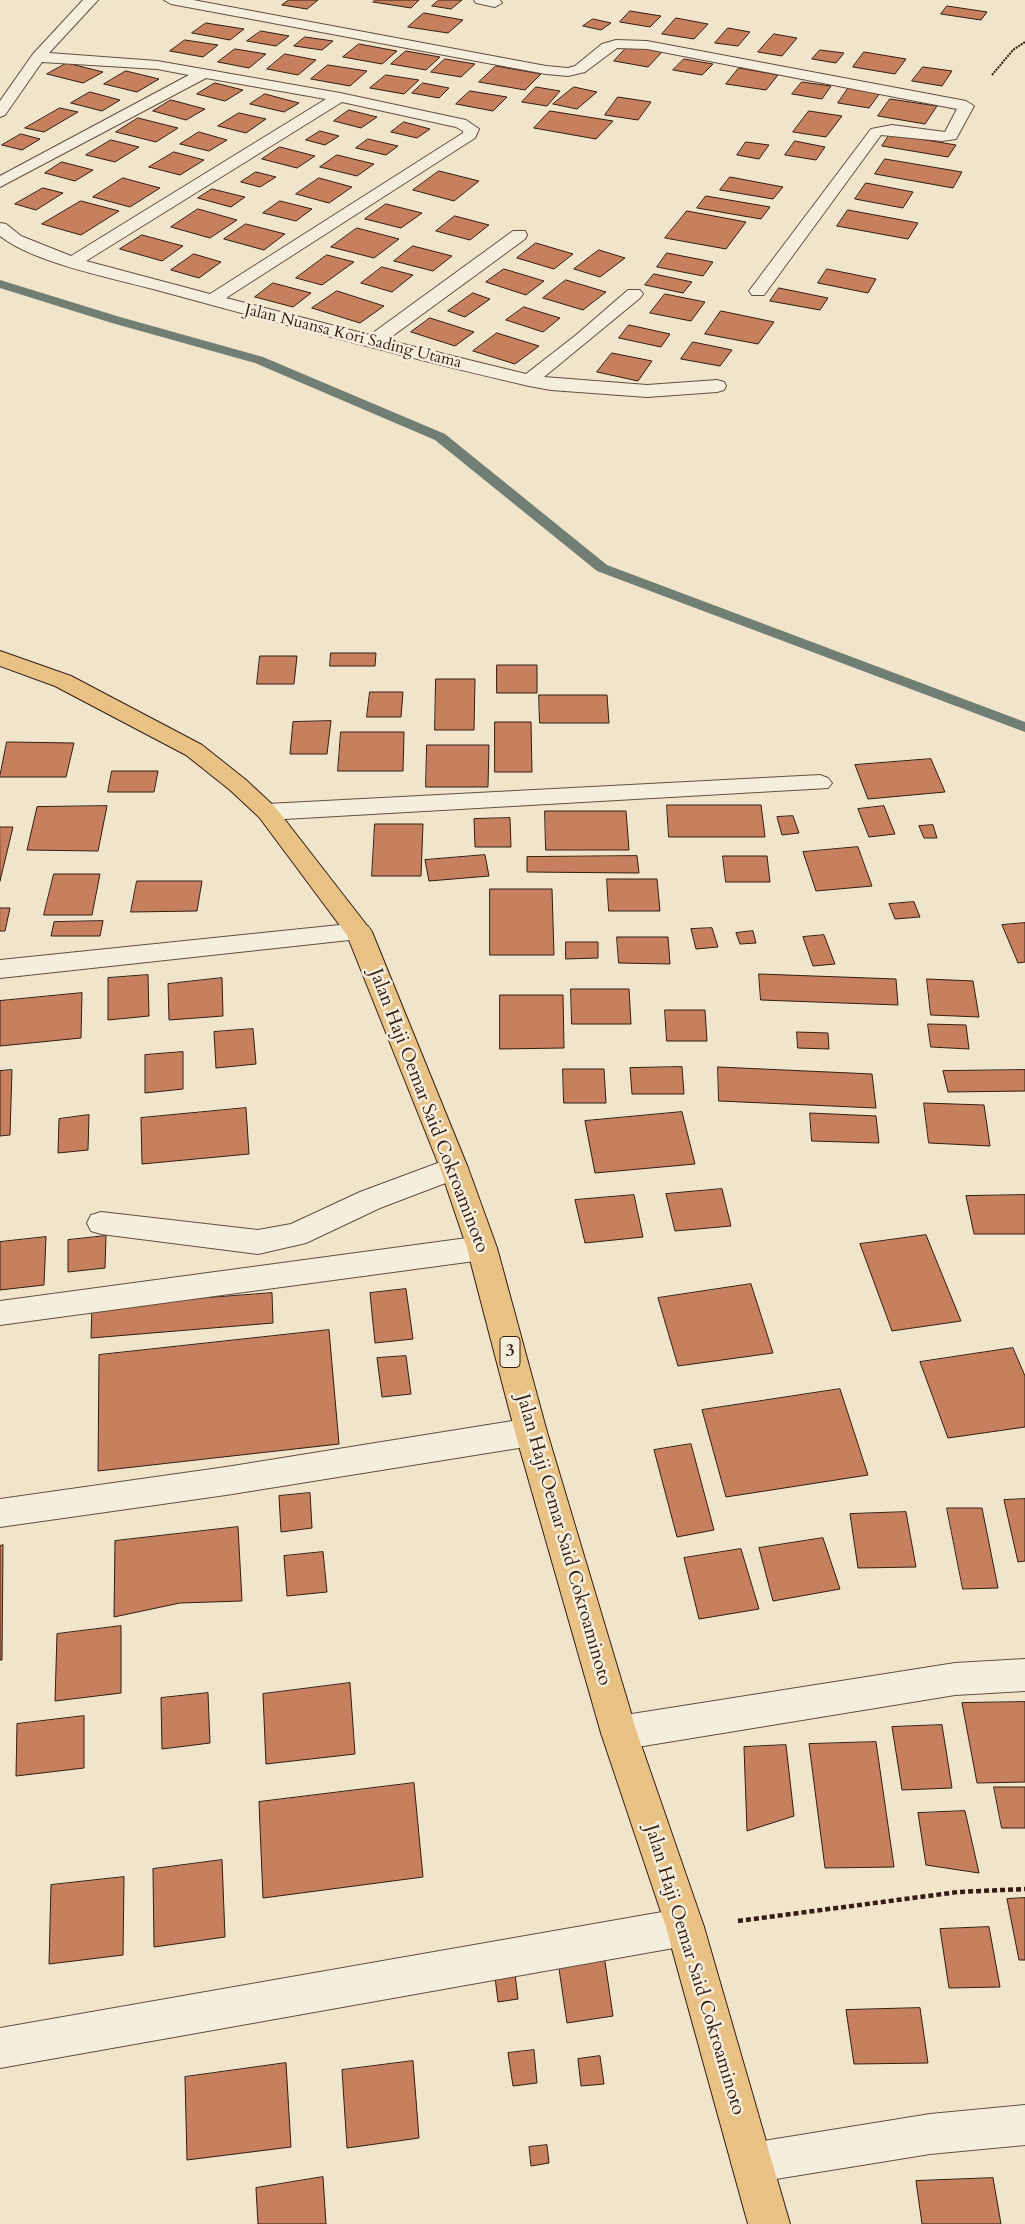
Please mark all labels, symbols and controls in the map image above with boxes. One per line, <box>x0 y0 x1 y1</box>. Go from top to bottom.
street label: Jalan Nuansa Kori Sading Utama <box>243 301 463 373</box>
street label: Jalan Haji Oemar Said Cokroaminoto <box>363 966 493 1256</box>
road number: 3 <box>500 1336 520 1368</box>
street label: Jalan Haji Oemar Said Cokroaminoto <box>510 1392 616 1688</box>
street label: Jalan Haji Oemar Said Cokroaminoto <box>639 1822 749 2118</box>

